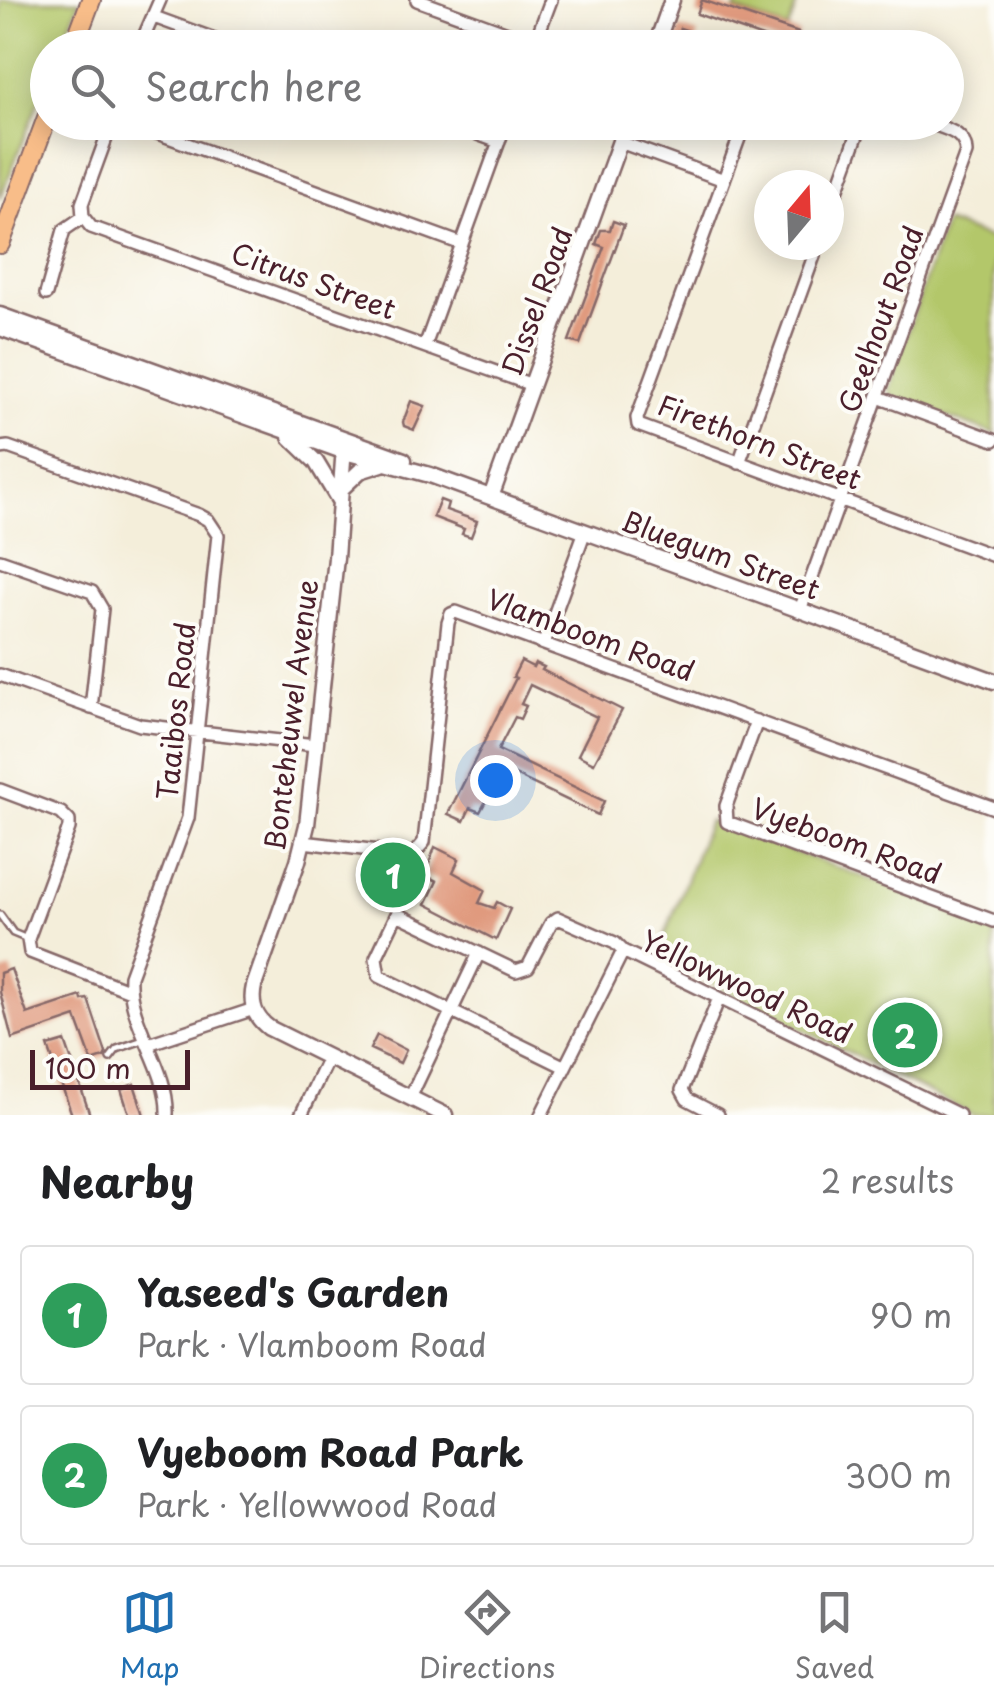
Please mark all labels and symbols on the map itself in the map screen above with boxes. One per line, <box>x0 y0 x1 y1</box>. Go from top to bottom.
north arrow <box>754 170 844 260</box>
street label: Geelhout Road <box>826 220 934 418</box>
street label: Dissel Road <box>489 221 583 381</box>
street label: Citrus Street <box>226 230 402 330</box>
street label: Firethorn Street <box>652 382 868 500</box>
street label: Bluegum Street <box>616 498 826 610</box>
street label: Vlamboom Road <box>481 576 701 692</box>
street label: Bonteheuwel Avenue <box>252 577 328 853</box>
street label: Taaibos Road <box>144 620 206 802</box>
your location <box>470 755 521 806</box>
street label: Vyeboom Road <box>746 786 948 894</box>
pin: 1 <box>360 838 426 912</box>
street label: Yellowwood Road <box>634 918 860 1054</box>
pin: 2 <box>872 998 938 1072</box>
scale bar <box>30 1045 190 1090</box>

